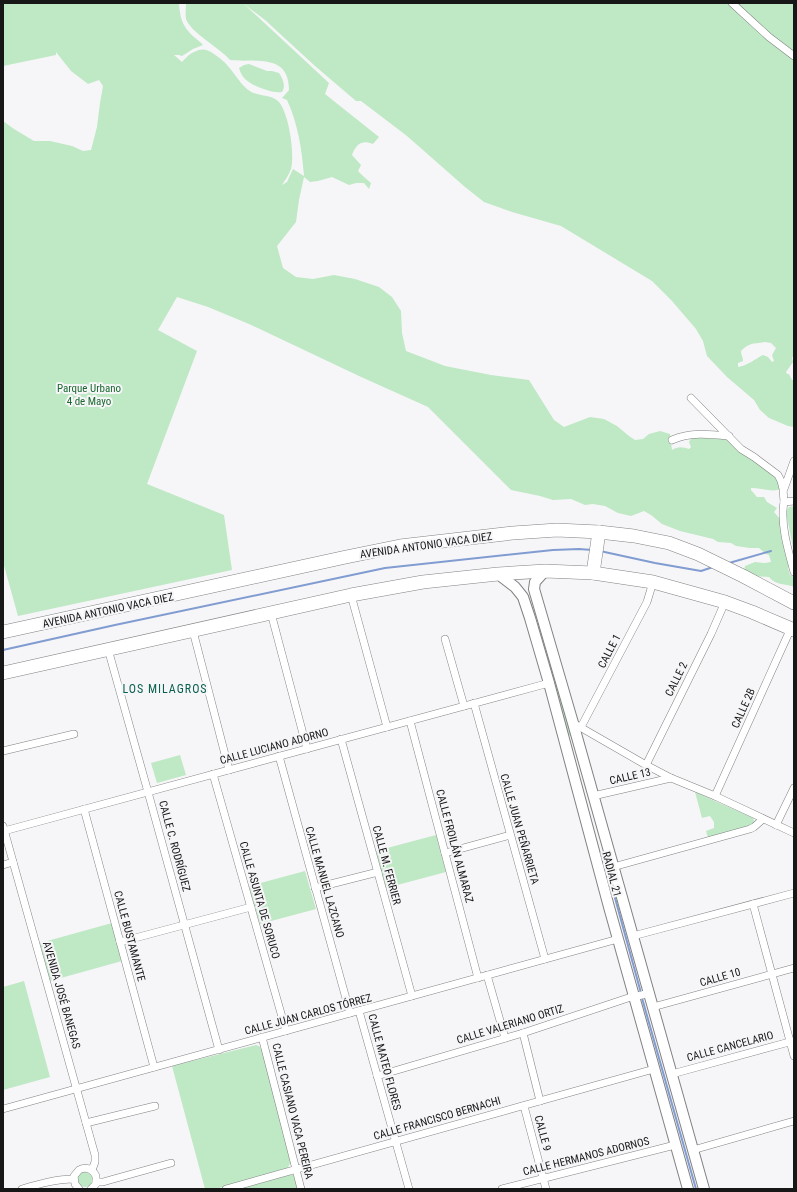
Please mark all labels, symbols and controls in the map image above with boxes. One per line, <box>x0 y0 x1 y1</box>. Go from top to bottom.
park label: Parque Urbano 4 de Mayo <box>57 382 122 408</box>
street label: AVENIDA ANTONIO VACA DIEZ <box>359 530 493 561</box>
street label: AVENIDA ANTONIO VACA DIEZ <box>42 590 175 631</box>
street label: CALLE 1 <box>595 632 624 670</box>
street label: CALLE 2 <box>663 660 690 698</box>
district label: LOS MILAGROS <box>122 682 208 696</box>
street label: CALLE 2B <box>729 686 758 730</box>
street label: CALLE LUCIANO ADORNO <box>218 726 330 767</box>
street label: CALLE 13 <box>608 765 652 788</box>
street label: CALLE JUAN PEÑARRIETA <box>497 772 542 887</box>
street label: CALLE FROILÁN ALMARAZ <box>433 788 476 904</box>
street label: CALLE C. RODRÍGUEZ <box>156 799 193 893</box>
street label: CALLE M. FERRIER <box>370 824 403 906</box>
street label: CALLE MANUEL LAZCANO <box>302 825 347 939</box>
street label: CALLE ASUNTA DE SORUCO <box>237 840 283 960</box>
street label: RADIAL 21 <box>599 850 624 898</box>
street label: CALLE BUSTAMANTE <box>111 889 148 983</box>
street label: AVENIDA JOSÉ BANEGAS <box>40 940 83 1051</box>
street label: CALLE 10 <box>698 965 742 990</box>
street label: CALLE JUAN CARLOS TÓRREZ <box>243 991 373 1038</box>
street label: CALLE VALERIANO ORTIZ <box>455 1002 565 1047</box>
street label: CALLE MATEO FLORES <box>365 1013 404 1112</box>
street label: CALLE CANCELARIO <box>685 1029 775 1064</box>
street label: CALLE CASIANO VACA PEREIRA <box>269 1042 316 1181</box>
street label: CALLE FRANCISCO BERNACHI <box>372 1094 502 1143</box>
street label: CALLE 9 <box>532 1114 554 1152</box>
street label: CALLE HERMANOS ADORNOS <box>522 1134 651 1178</box>

